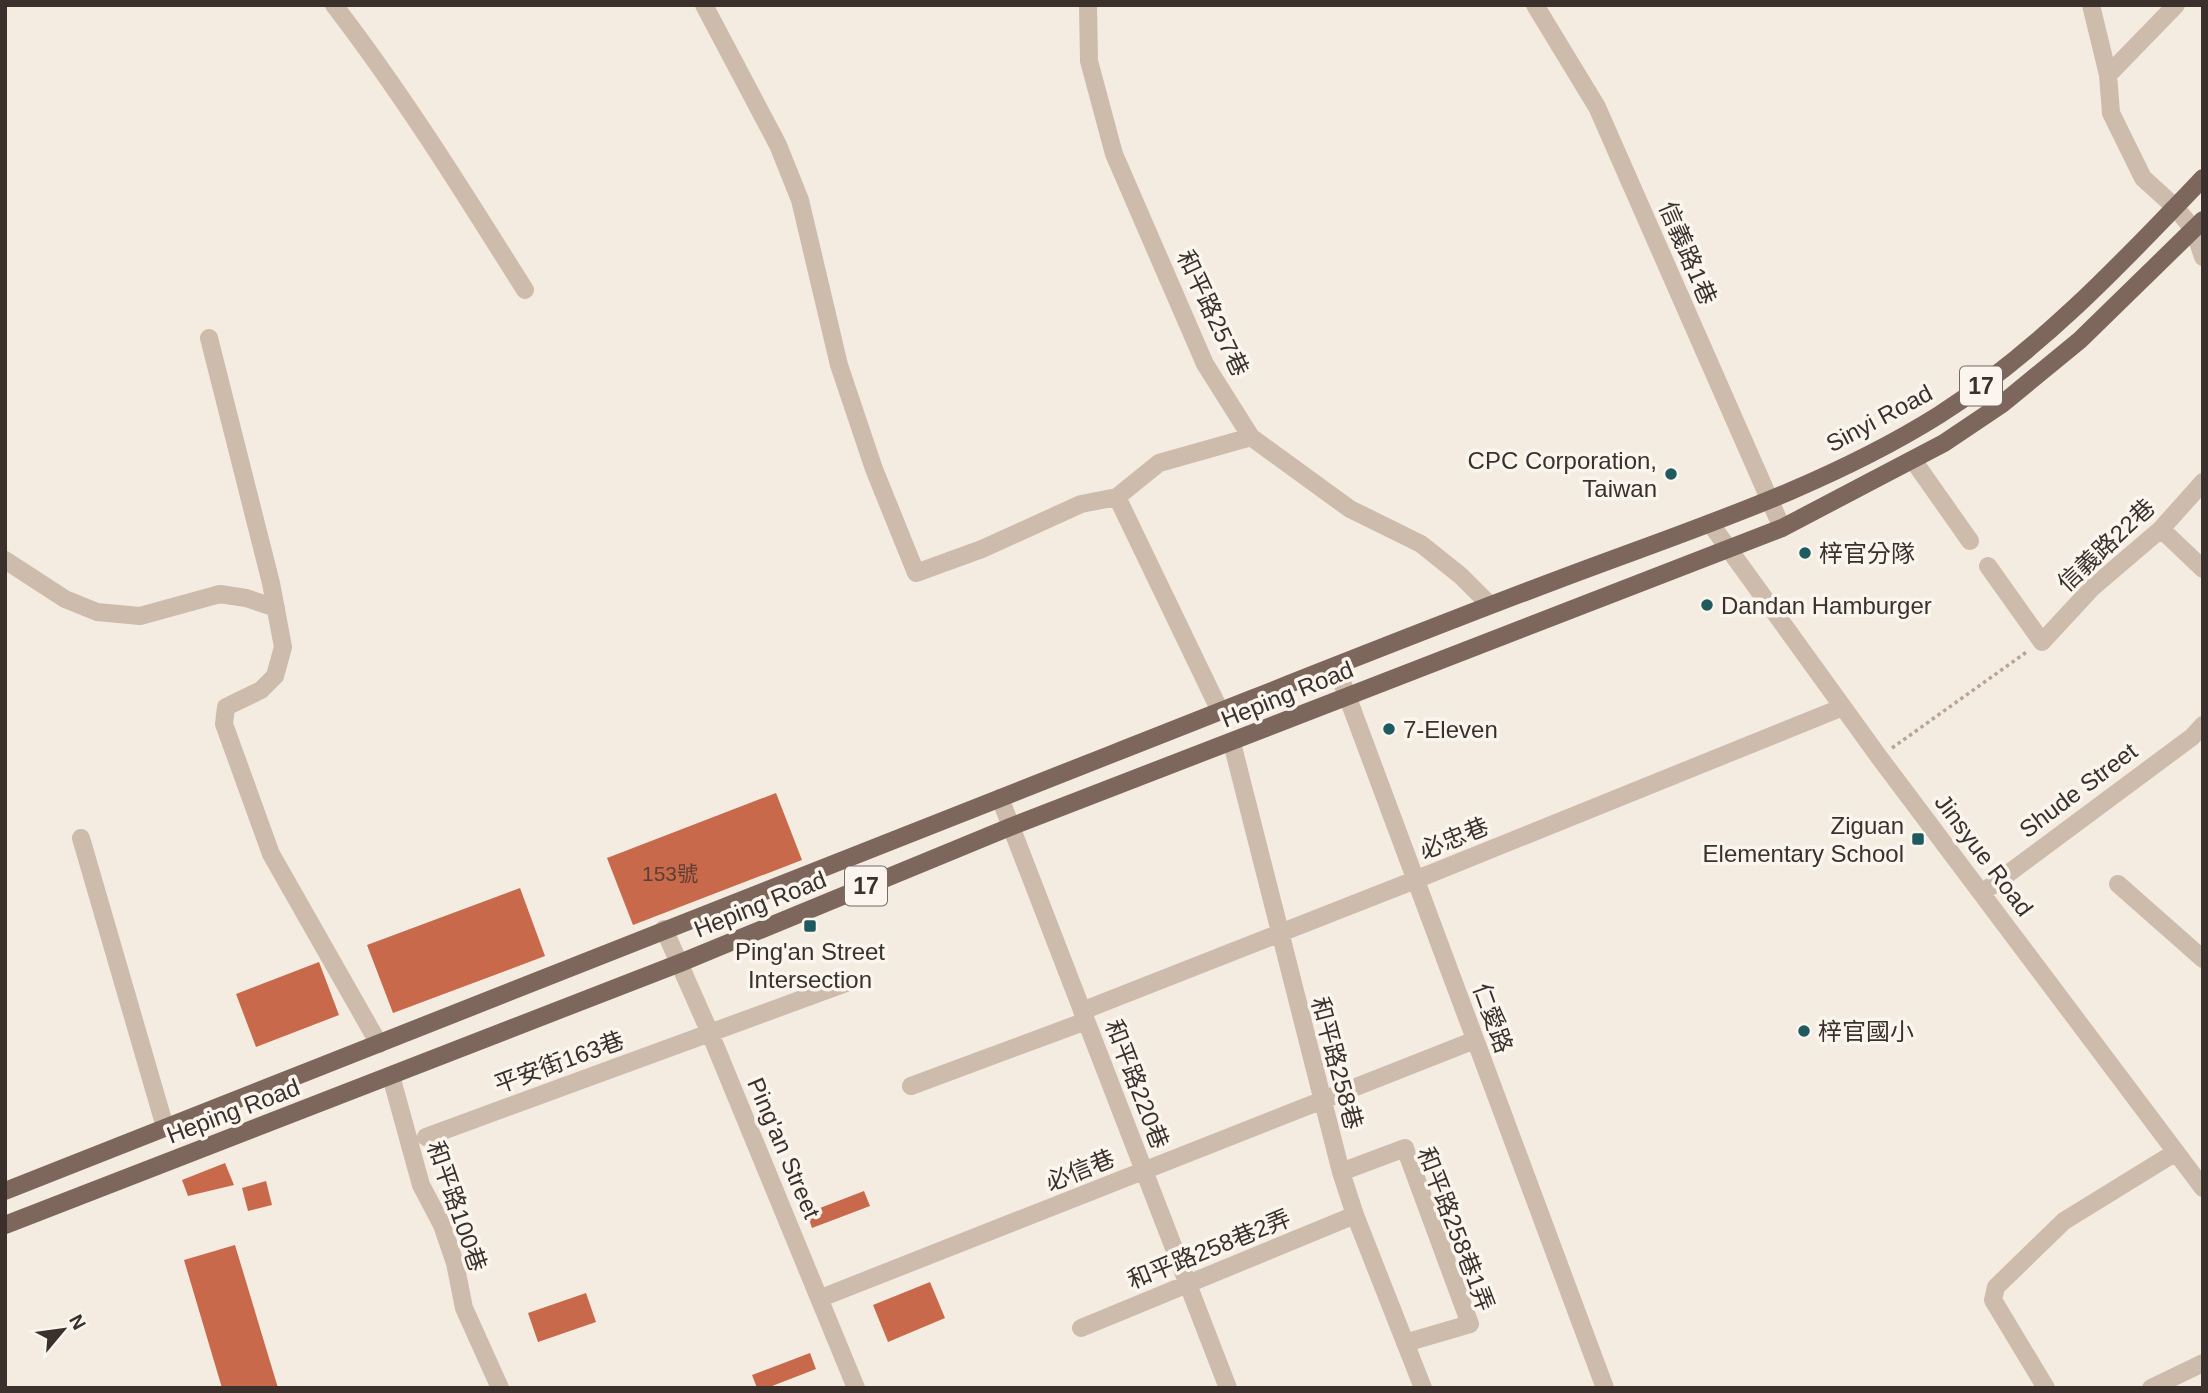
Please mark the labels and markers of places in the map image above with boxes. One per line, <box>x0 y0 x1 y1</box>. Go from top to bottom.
place label: CPC Corporation, Taiwan <box>1468 447 1657 502</box>
marker: CPC Corporation, Taiwan <box>1663 466 1679 482</box>
place label: 梓官分隊 <box>1819 540 1915 567</box>
marker: 梓官分隊 <box>1797 545 1813 561</box>
place label: Dandan Hamburger <box>1721 592 1932 619</box>
marker: Dandan Hamburger <box>1699 597 1715 613</box>
place label: 7-Eleven <box>1403 716 1498 743</box>
marker: 7-Eleven <box>1381 721 1397 737</box>
place label: Ziguan Elementary School <box>1703 812 1904 867</box>
marker: Ziguan Elementary School <box>1910 831 1926 847</box>
marker: Ping'an Street Intersection <box>802 918 818 934</box>
place label: Ping'an Street Intersection <box>735 938 885 993</box>
place label: 梓官國小 <box>1818 1018 1914 1045</box>
marker: 梓官國小 <box>1796 1023 1812 1039</box>

